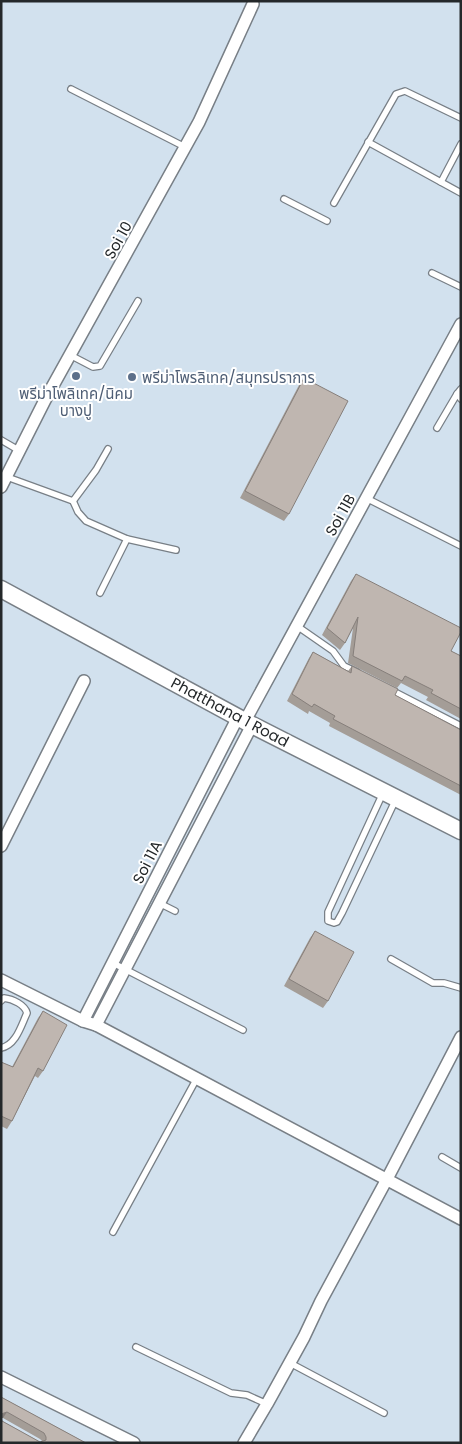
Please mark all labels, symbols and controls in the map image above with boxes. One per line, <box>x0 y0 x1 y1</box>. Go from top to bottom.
street label: Soi 10 <box>99 217 137 263</box>
place label: พรีม่าโพรลิเทค/สมุทรปราการ <box>142 367 315 388</box>
marker: พรีม่าโพลิเทค/นิคม บางปู <box>70 370 82 382</box>
marker: พรีม่าโพรลิเทค/สมุทรปราการ <box>126 371 138 383</box>
place label: พรีม่าโพลิเทค/นิคม บางปู <box>19 383 133 421</box>
street label: Soi 11B <box>320 490 360 540</box>
street label: Phatthana 1 Road <box>167 672 293 752</box>
street label: Soi 11A <box>127 837 167 887</box>

